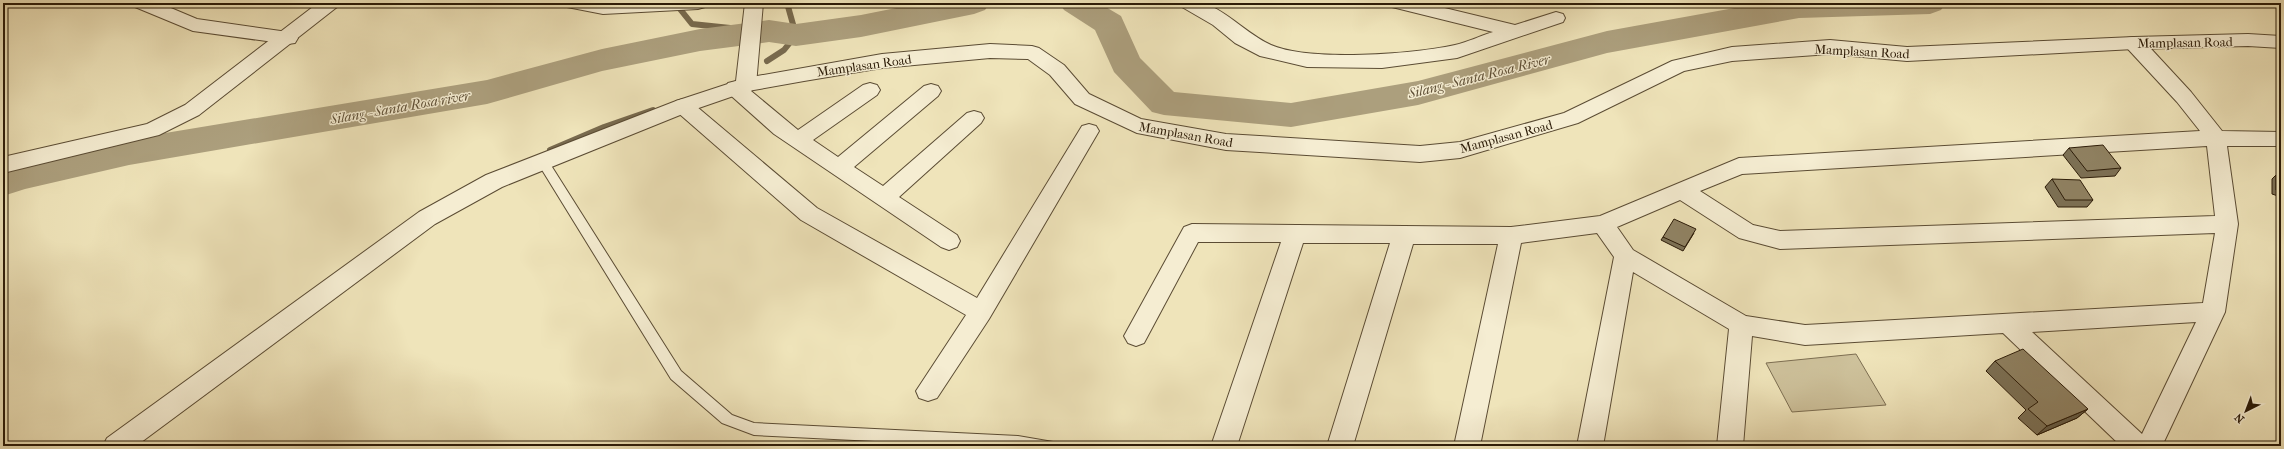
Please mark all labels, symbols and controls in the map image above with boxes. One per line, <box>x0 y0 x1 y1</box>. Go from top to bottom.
street label: Mamplasan Road <box>2137 34 2234 51</box>
street label: Mamplasan Road <box>1814 42 1911 62</box>
water label: Silang - Santa Rosa River <box>1405 50 1554 103</box>
street label: Mamplasan Road <box>816 51 913 80</box>
water label: Silang - Santa Rosa river <box>328 86 473 128</box>
street label: Mamplasan Road <box>1458 117 1555 156</box>
street label: Mamplasan Road <box>1138 119 1235 150</box>
north arrow <box>2226 391 2266 431</box>
text: N <box>2232 410 2247 426</box>

